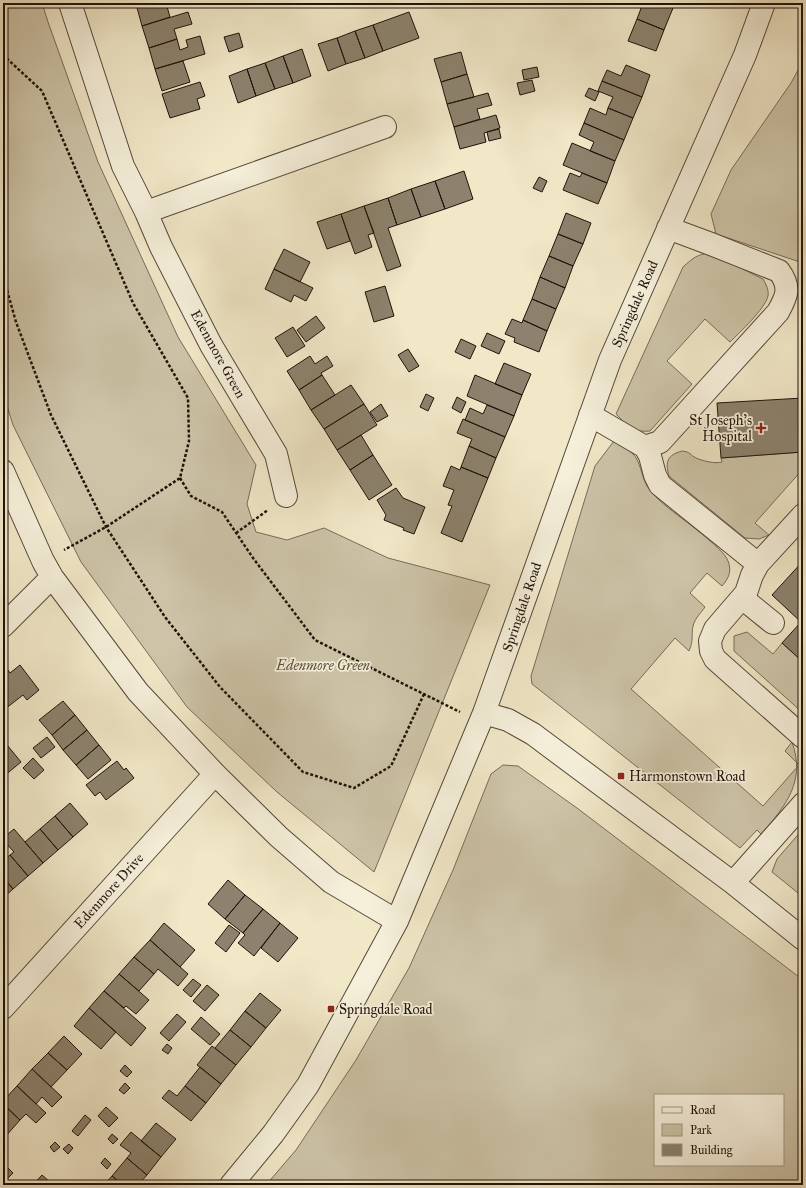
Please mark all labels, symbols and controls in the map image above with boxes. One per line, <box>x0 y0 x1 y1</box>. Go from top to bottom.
street label: Springdale Road <box>608 258 662 350</box>
street label: Edenmore Green <box>187 307 249 401</box>
place label: St Joseph's Hospital <box>689 412 752 445</box>
marker: St Joseph's Hospital <box>755 422 767 434</box>
street label: Springdale Road <box>499 560 545 654</box>
park label: Edenmore Green <box>275 657 371 674</box>
place label: Harmonstown Road <box>629 768 745 785</box>
marker: Harmonstown Road <box>616 771 626 781</box>
street label: Edenmore Drive <box>71 850 147 932</box>
place label: Springdale Road <box>339 1001 433 1018</box>
marker: Springdale Road <box>326 1004 336 1014</box>
legend <box>654 1094 784 1166</box>
text: Road <box>690 1103 716 1117</box>
text: Park <box>690 1123 712 1137</box>
text: Building <box>690 1143 733 1158</box>

